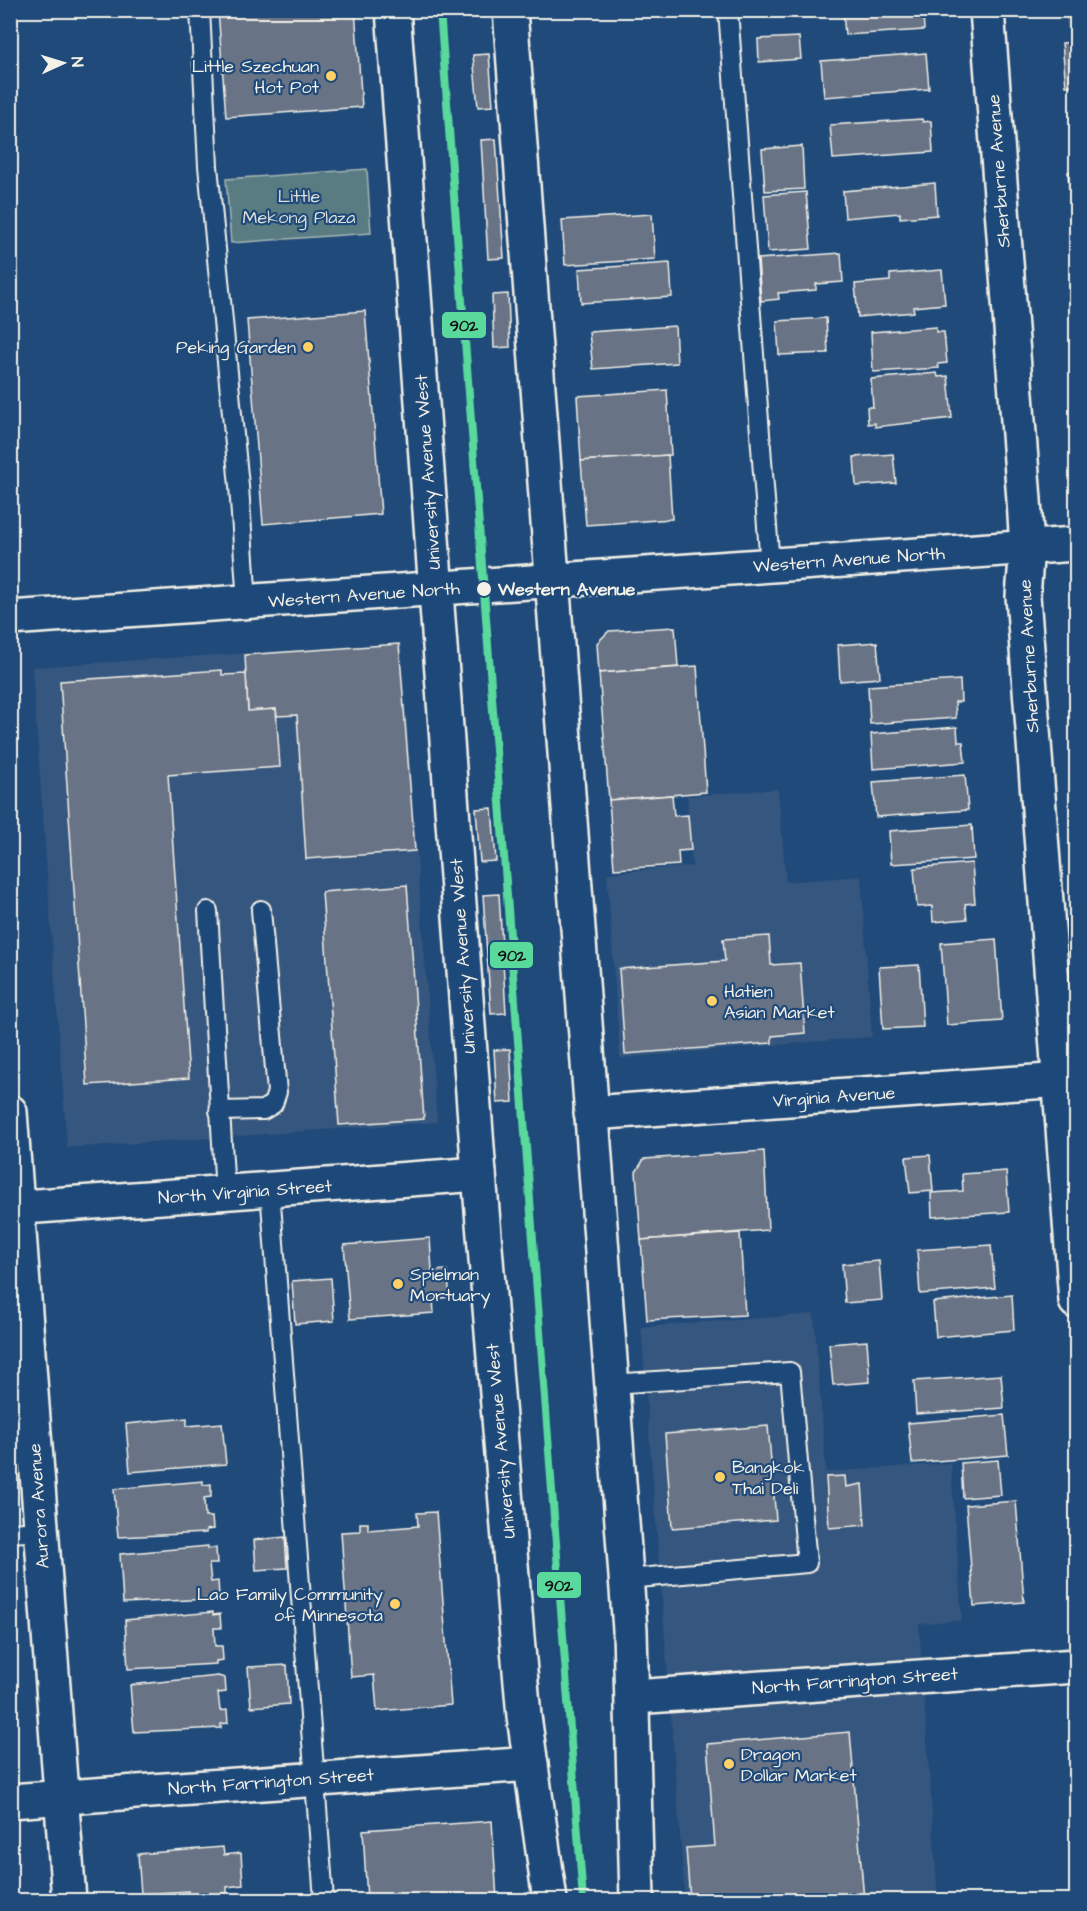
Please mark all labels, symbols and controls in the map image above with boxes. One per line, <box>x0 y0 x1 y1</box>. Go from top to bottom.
north arrow <box>33 33 93 93</box>
place label: Little Szechuan Hot Pot <box>192 54 320 100</box>
text: N <box>66 56 88 68</box>
marker: Little Szechuan Hot Pot <box>324 69 338 83</box>
street label: Sherburne Avenue <box>981 93 1017 249</box>
park label: Little Mekong Plaza <box>243 184 355 231</box>
line badge: 902 <box>441 311 487 339</box>
text: 902 <box>450 315 479 337</box>
place label: Peking Garden <box>176 335 296 361</box>
marker: Peking Garden <box>301 340 315 354</box>
street label: University Avenue West <box>409 373 448 570</box>
street label: Western Avenue North <box>752 541 946 579</box>
street label: Western Avenue North <box>267 576 461 614</box>
place label: Western Avenue <box>497 577 636 602</box>
street label: Sherburne Avenue <box>1012 578 1046 733</box>
marker: Western Avenue <box>475 580 493 598</box>
street label: University Avenue West <box>444 857 483 1054</box>
line badge: 902 <box>489 941 534 969</box>
text: 902 <box>498 945 527 967</box>
place label: Hatien Asian Market <box>724 979 835 1025</box>
marker: Hatien Asian Market <box>705 994 719 1008</box>
street label: Virginia Avenue <box>772 1080 896 1115</box>
street label: North Virginia Street <box>157 1173 334 1212</box>
place label: Spielman Mortuary <box>410 1262 490 1309</box>
marker: Spielman Mortuary <box>391 1277 405 1291</box>
street label: University Avenue West <box>480 1342 523 1540</box>
street label: Aurora Avenue <box>22 1442 56 1569</box>
place label: Bangkok Thai Deli <box>732 1455 804 1501</box>
marker: Bangkok Thai Deli <box>713 1470 727 1484</box>
line badge: 902 <box>536 1571 582 1599</box>
text: 902 <box>545 1575 574 1597</box>
place label: Lao Family Community of Minnesota <box>197 1582 383 1628</box>
marker: Lao Family Community of Minnesota <box>388 1597 402 1611</box>
street label: North Farrington Street <box>751 1661 960 1702</box>
place label: Dragon Dollar Market <box>741 1742 858 1788</box>
marker: Dragon Dollar Market <box>722 1757 736 1771</box>
street label: North Farrington Street <box>167 1762 376 1803</box>

